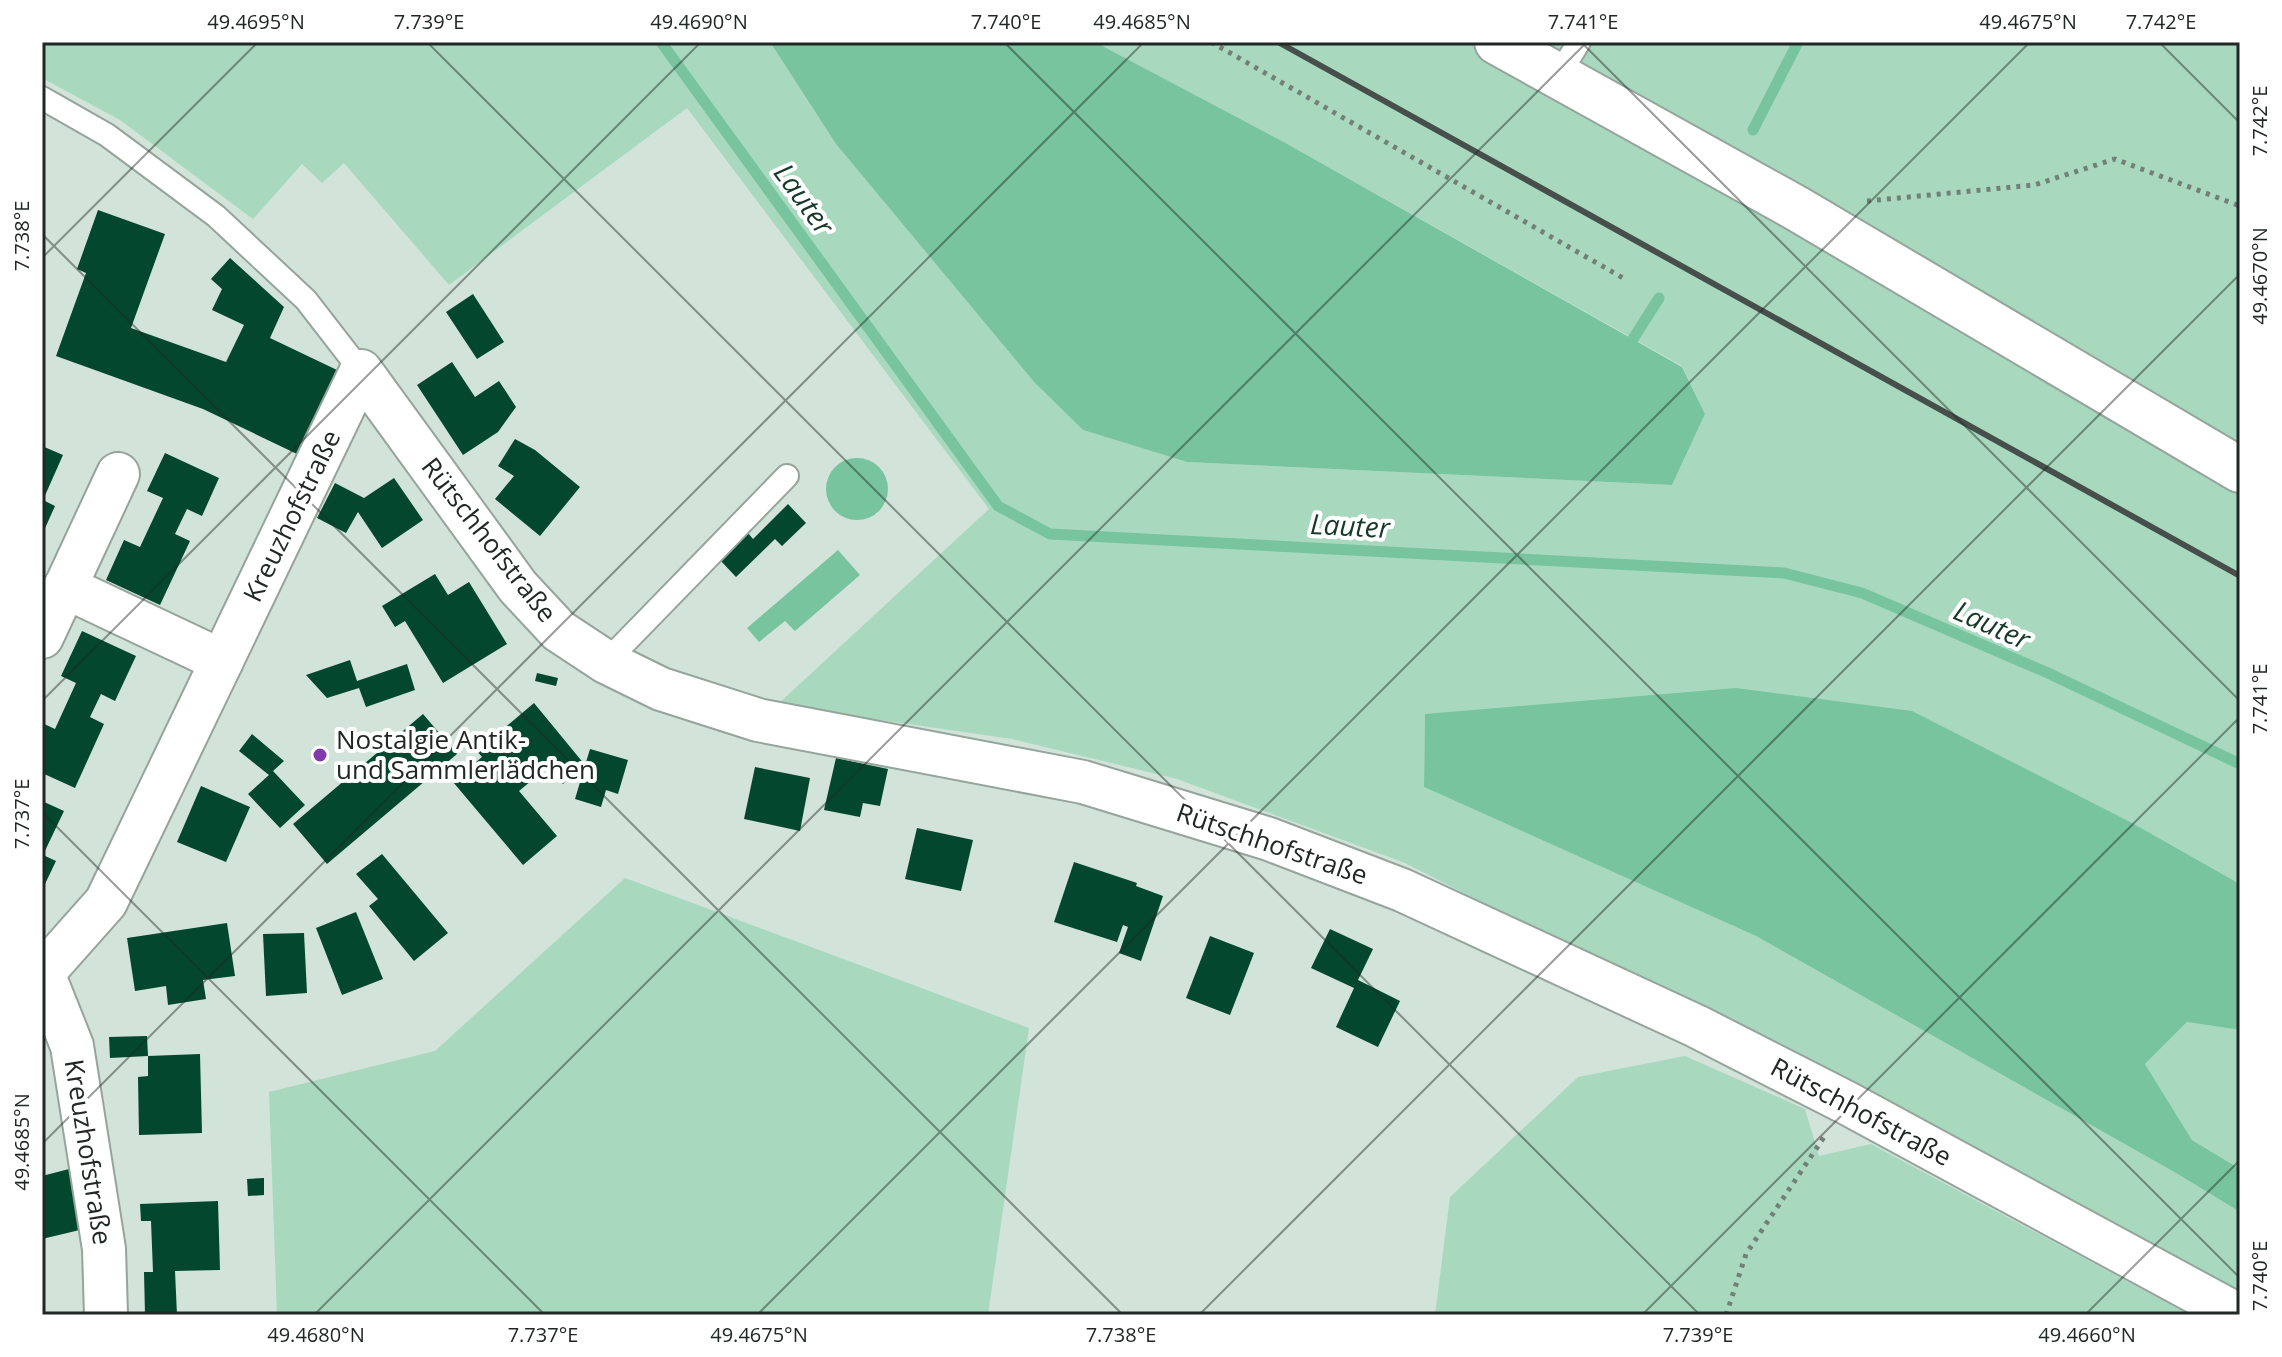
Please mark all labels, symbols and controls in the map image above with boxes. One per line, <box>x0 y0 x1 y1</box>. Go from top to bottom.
text: 49.4695°N <box>207 8 305 35</box>
text: 7.739°E <box>394 8 464 35</box>
text: 49.4690°N <box>650 8 748 35</box>
text: 7.740°E <box>971 8 1041 35</box>
text: 49.4685°N <box>1093 8 1191 35</box>
text: 7.741°E <box>1548 8 1618 35</box>
text: 49.4675°N <box>1979 8 2077 35</box>
text: 7.742°E <box>2126 8 2196 35</box>
text: 7.742°E <box>2246 86 2273 156</box>
water label: Lauter <box>766 155 844 243</box>
text: 7.738°E <box>8 201 35 271</box>
text: 49.4670°N <box>2246 227 2273 325</box>
street label: Kreuzhofstraße <box>234 424 348 608</box>
street label: Rütschhofstraße <box>414 450 566 629</box>
water label: Lauter <box>1309 504 1392 546</box>
water label: Lauter <box>1948 591 2037 658</box>
text: 7.741°E <box>2246 664 2273 734</box>
place label: Nostalgie Antik- und Sammlerlädchen <box>336 721 595 787</box>
marker: Nostalgie Antik- und Sammlerlädchen <box>311 746 329 764</box>
text: 7.737°E <box>8 779 35 849</box>
street label: Rütschhofstraße <box>1172 793 1373 893</box>
street label: Rütschhofstraße <box>1765 1048 1958 1174</box>
street label: Kreuzhofstraße <box>57 1057 121 1247</box>
text: 49.4685°N <box>8 1093 35 1191</box>
text: 7.740°E <box>2246 1241 2273 1311</box>
text: 49.4680°N <box>267 1321 365 1348</box>
text: 7.737°E <box>508 1321 578 1348</box>
text: 49.4675°N <box>710 1321 808 1348</box>
text: 7.738°E <box>1086 1321 1156 1348</box>
text: 7.739°E <box>1663 1321 1733 1348</box>
text: 49.4660°N <box>2038 1321 2136 1348</box>

